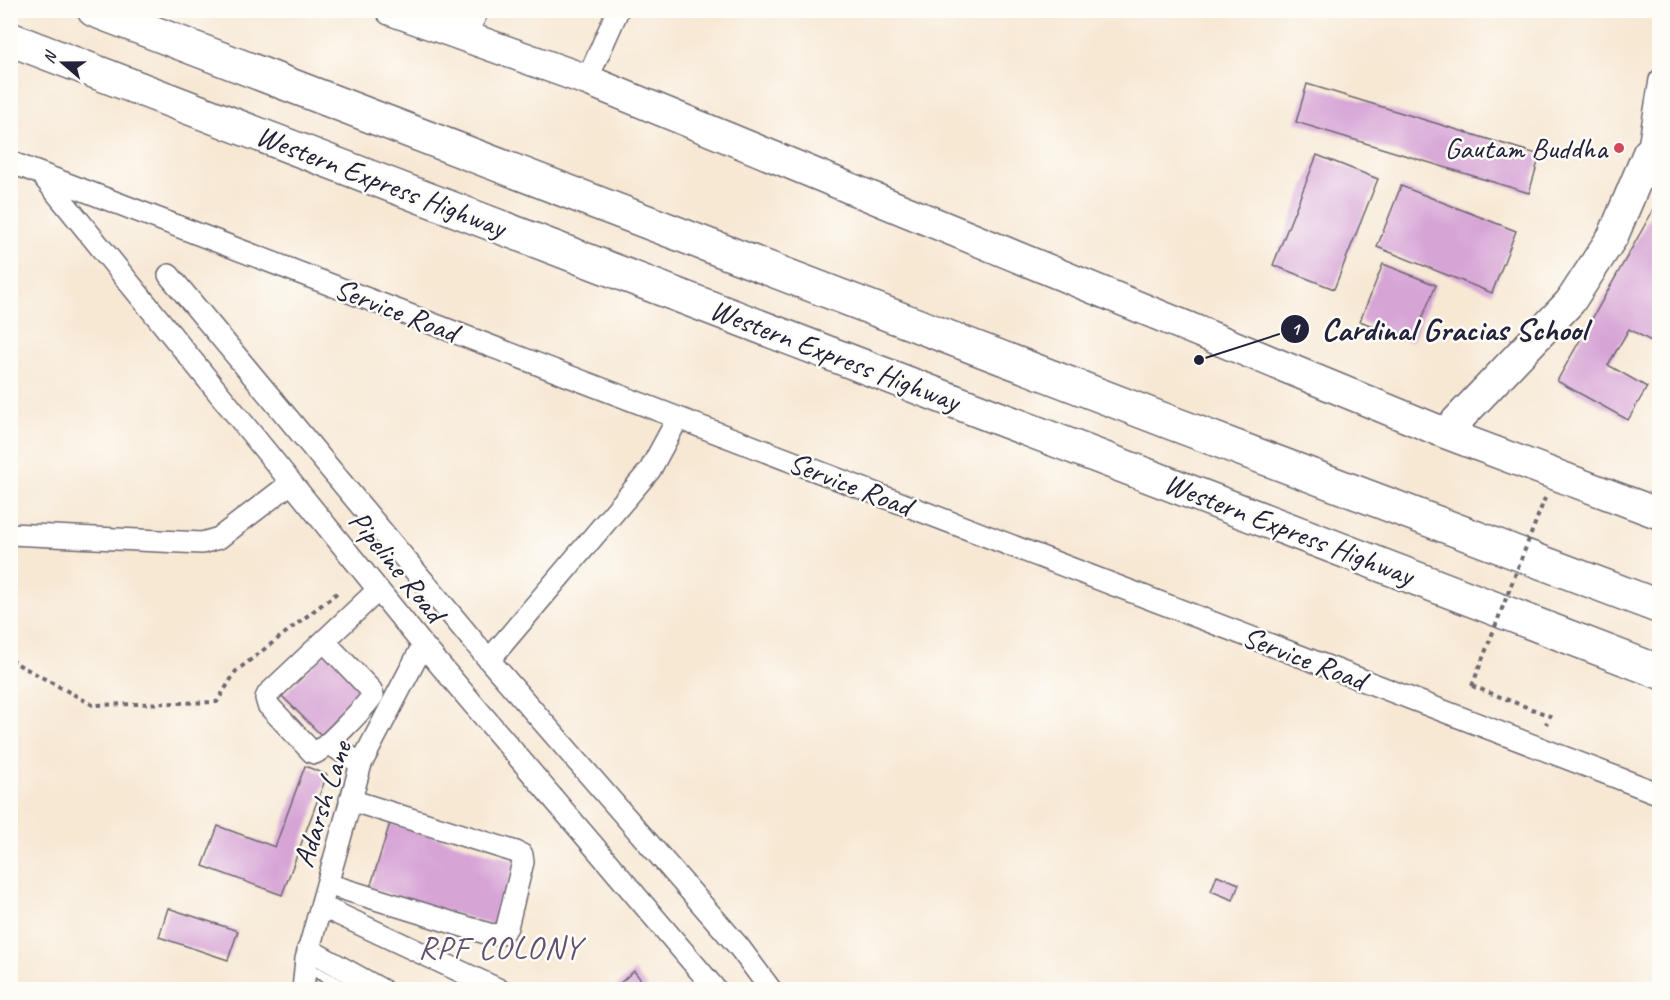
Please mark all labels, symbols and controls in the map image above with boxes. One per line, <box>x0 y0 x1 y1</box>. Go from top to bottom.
north arrow <box>33 33 93 93</box>
text: N <box>39 47 62 66</box>
street label: Western Express Highway <box>251 116 513 247</box>
place label: Gautam Buddha <box>1444 129 1609 167</box>
marker: Gautam Buddha <box>1612 141 1626 155</box>
street label: Service Road <box>329 269 467 352</box>
street label: Western Express Highway <box>705 290 967 421</box>
callout: Cardinal Gracias School <box>1280 304 1598 354</box>
text: Cardinal Gracias School <box>1321 309 1593 350</box>
text: 1 <box>1291 318 1301 340</box>
street label: Service Road <box>783 443 921 526</box>
street label: Western Express Highway <box>1159 464 1421 595</box>
street label: Pipeline Road <box>341 503 456 633</box>
street label: Service Road <box>1237 617 1375 700</box>
street label: Adarsh Lane <box>284 734 361 872</box>
district label: RPF COLONY <box>418 927 586 968</box>

